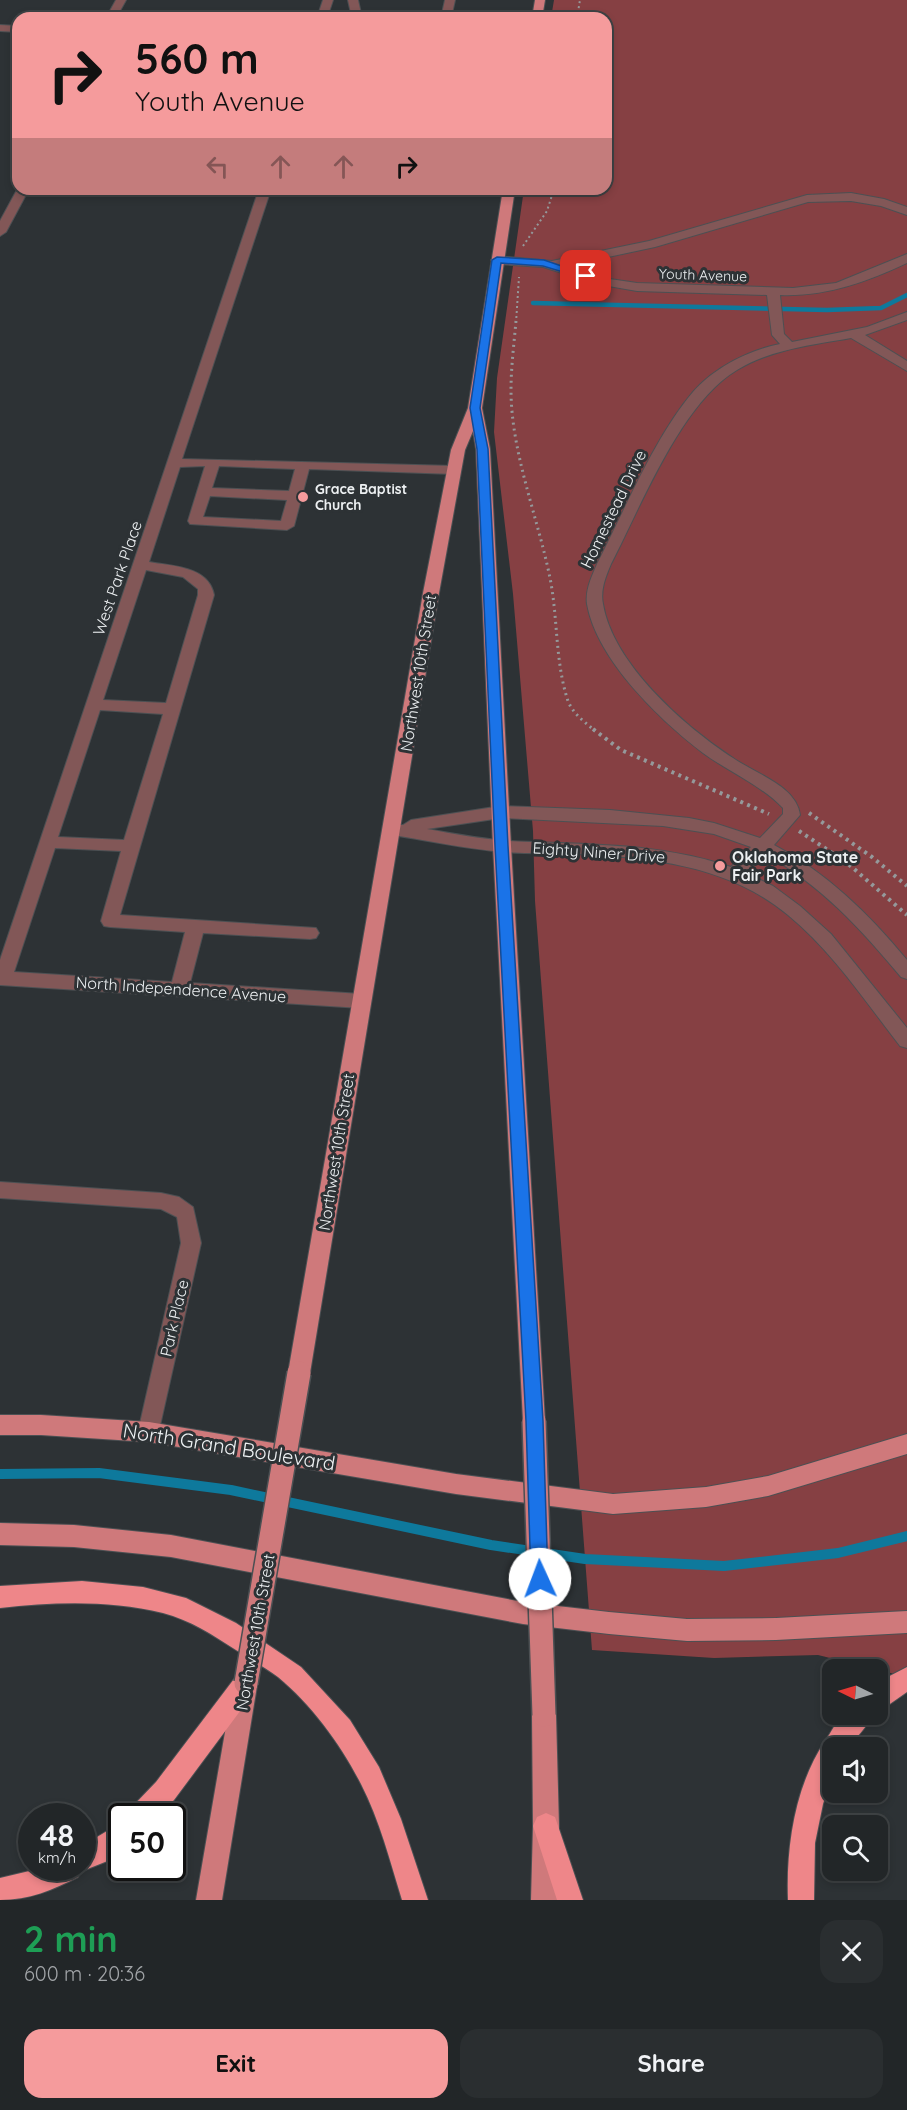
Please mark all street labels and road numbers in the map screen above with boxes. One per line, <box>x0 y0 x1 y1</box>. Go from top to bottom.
street label: Youth Avenue <box>659 264 747 286</box>
street label: Homestead Drive <box>576 447 650 571</box>
street label: West Park Place <box>88 518 146 638</box>
street label: Northwest 10th Street <box>396 593 440 753</box>
street label: Eighty Niner Drive <box>532 837 666 867</box>
street label: North Independence Avenue <box>75 972 287 1006</box>
street label: Northwest 10th Street <box>314 1072 358 1232</box>
street label: Park Place <box>155 1278 193 1358</box>
street label: North Grand Boulevard <box>121 1417 337 1476</box>
street label: Northwest 10th Street <box>231 1552 279 1712</box>

